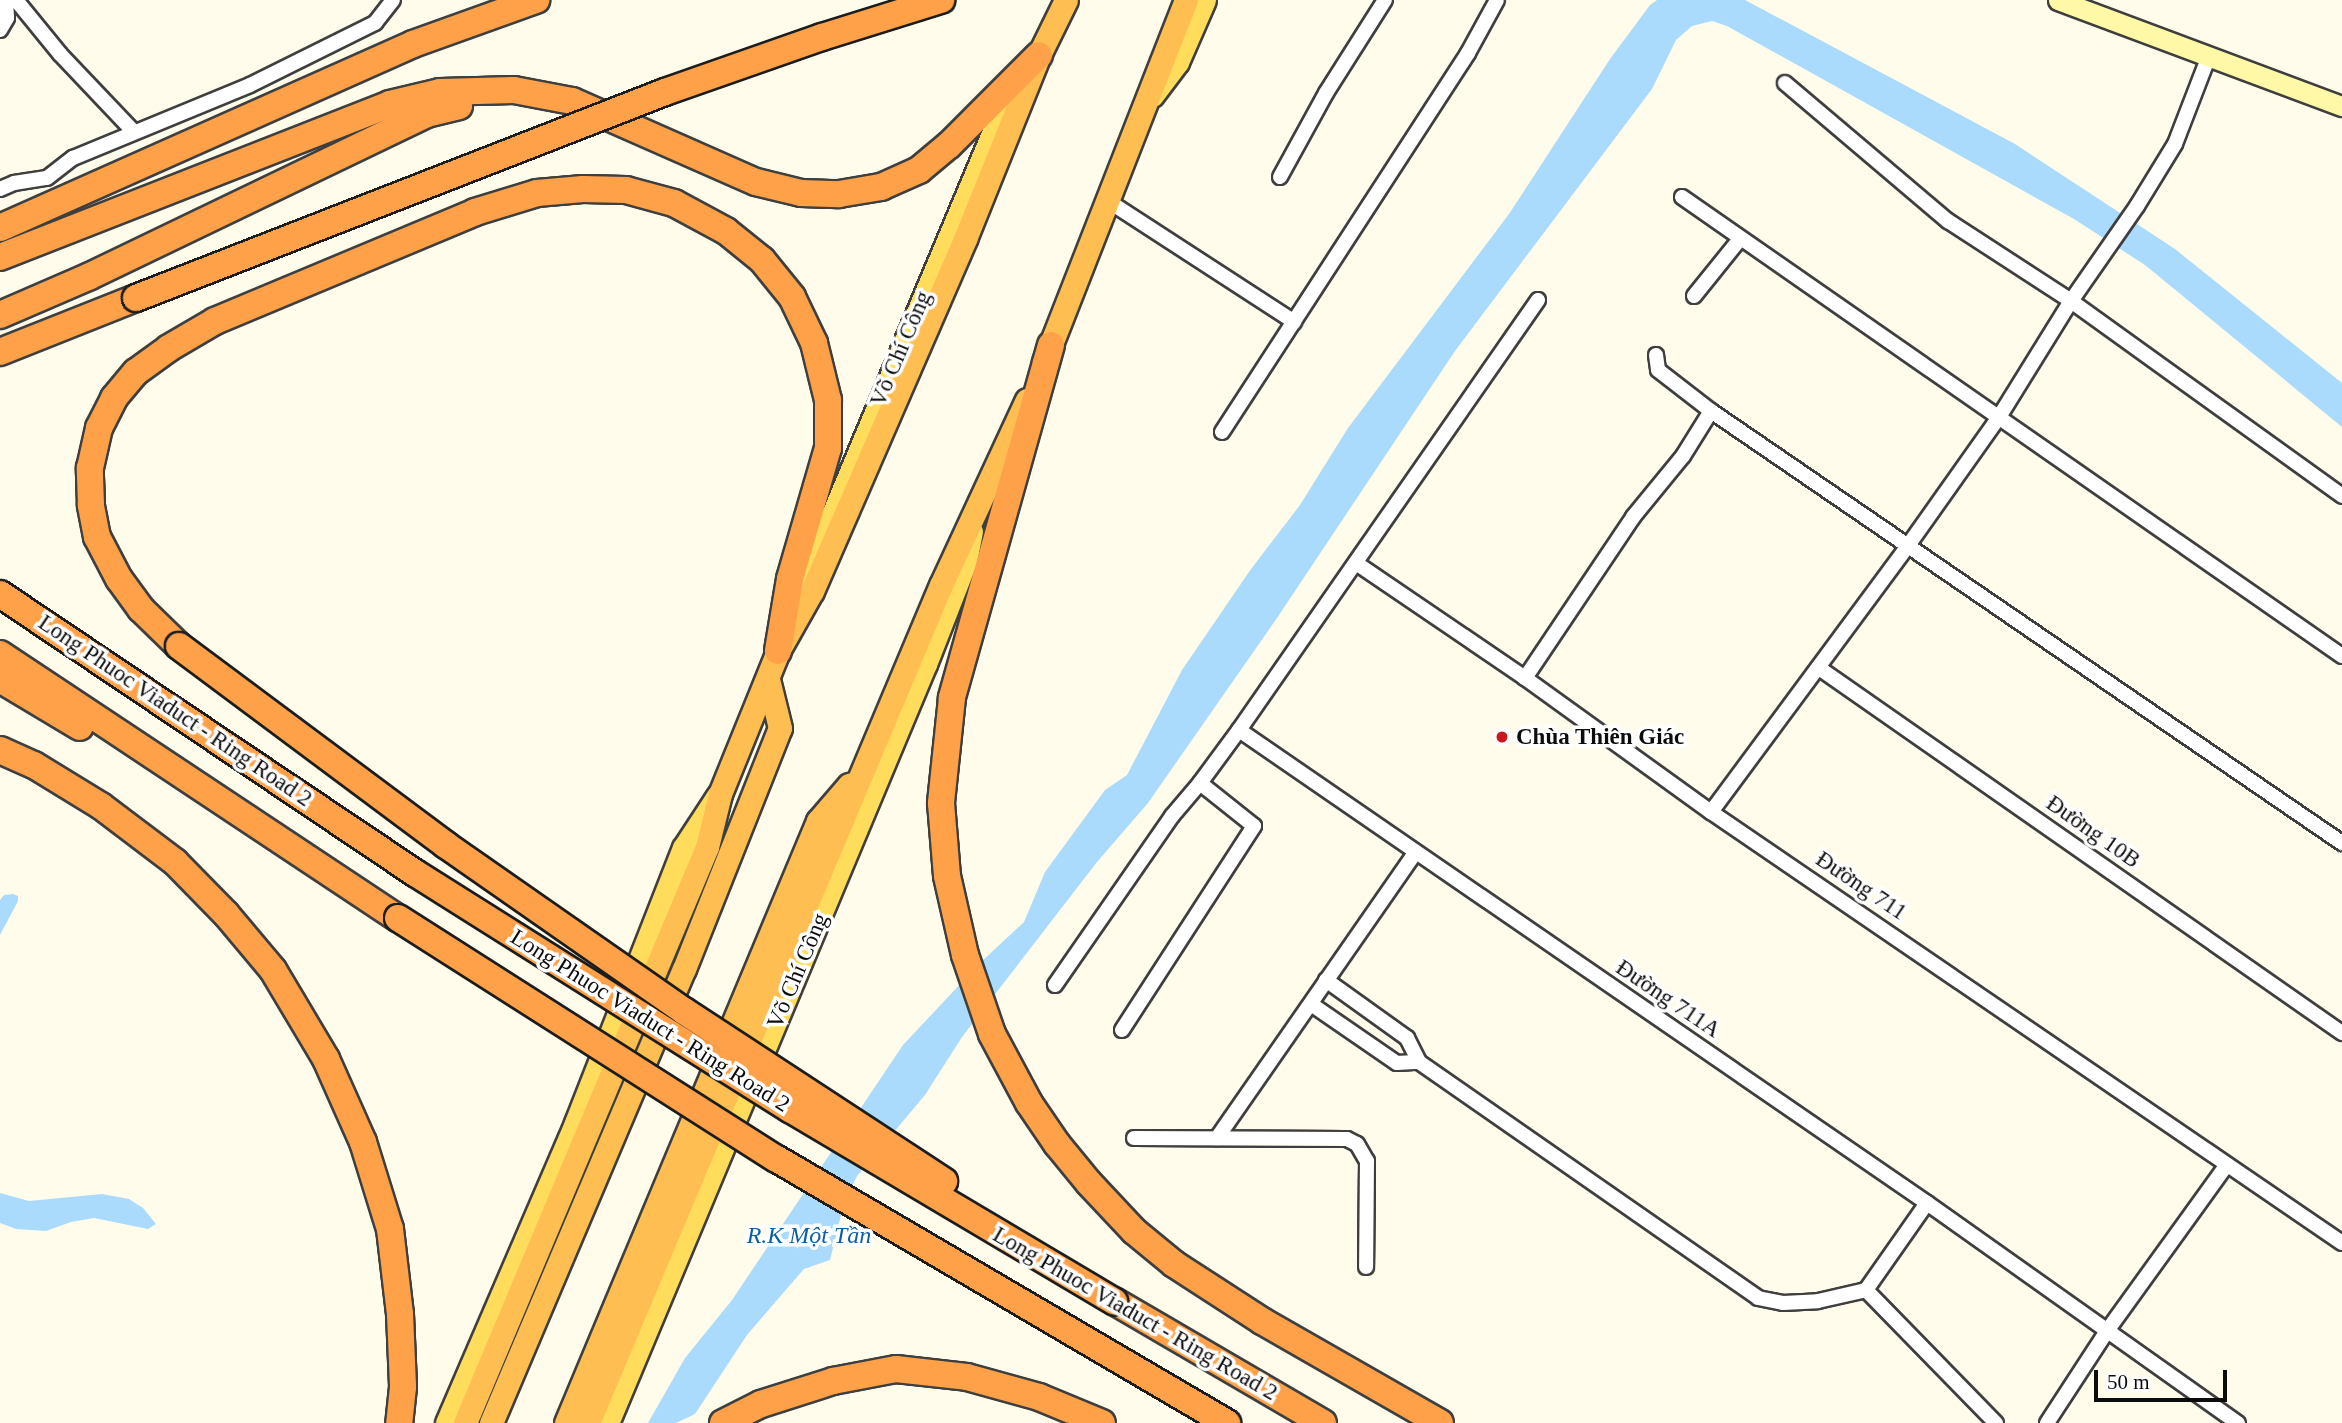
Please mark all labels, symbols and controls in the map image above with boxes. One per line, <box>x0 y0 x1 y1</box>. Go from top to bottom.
street label: Võ Chí Công <box>864 287 938 411</box>
street label: Long Phuoc Viaduct - Ring Road 2 <box>33 609 317 813</box>
place label: Chùa Thiên Giác <box>1516 723 1685 751</box>
marker: Chùa Thiên Giác <box>1494 729 1510 745</box>
street label: Đường 10B <box>2041 790 2145 874</box>
street label: Đường 711 <box>1810 846 1912 926</box>
street label: Võ Chí Công <box>761 909 835 1033</box>
street label: Long Phuoc Viaduct - Ring Road 2 <box>505 923 795 1119</box>
street label: Đường 711A <box>1610 954 1726 1044</box>
street label: Long Phuoc Viaduct - Ring Road 2 <box>988 1221 1282 1407</box>
water label: R.K Một Tần <box>747 1222 871 1250</box>
scale bar <box>2097 1356 2230 1400</box>
text: 50 m <box>2107 1370 2150 1394</box>

